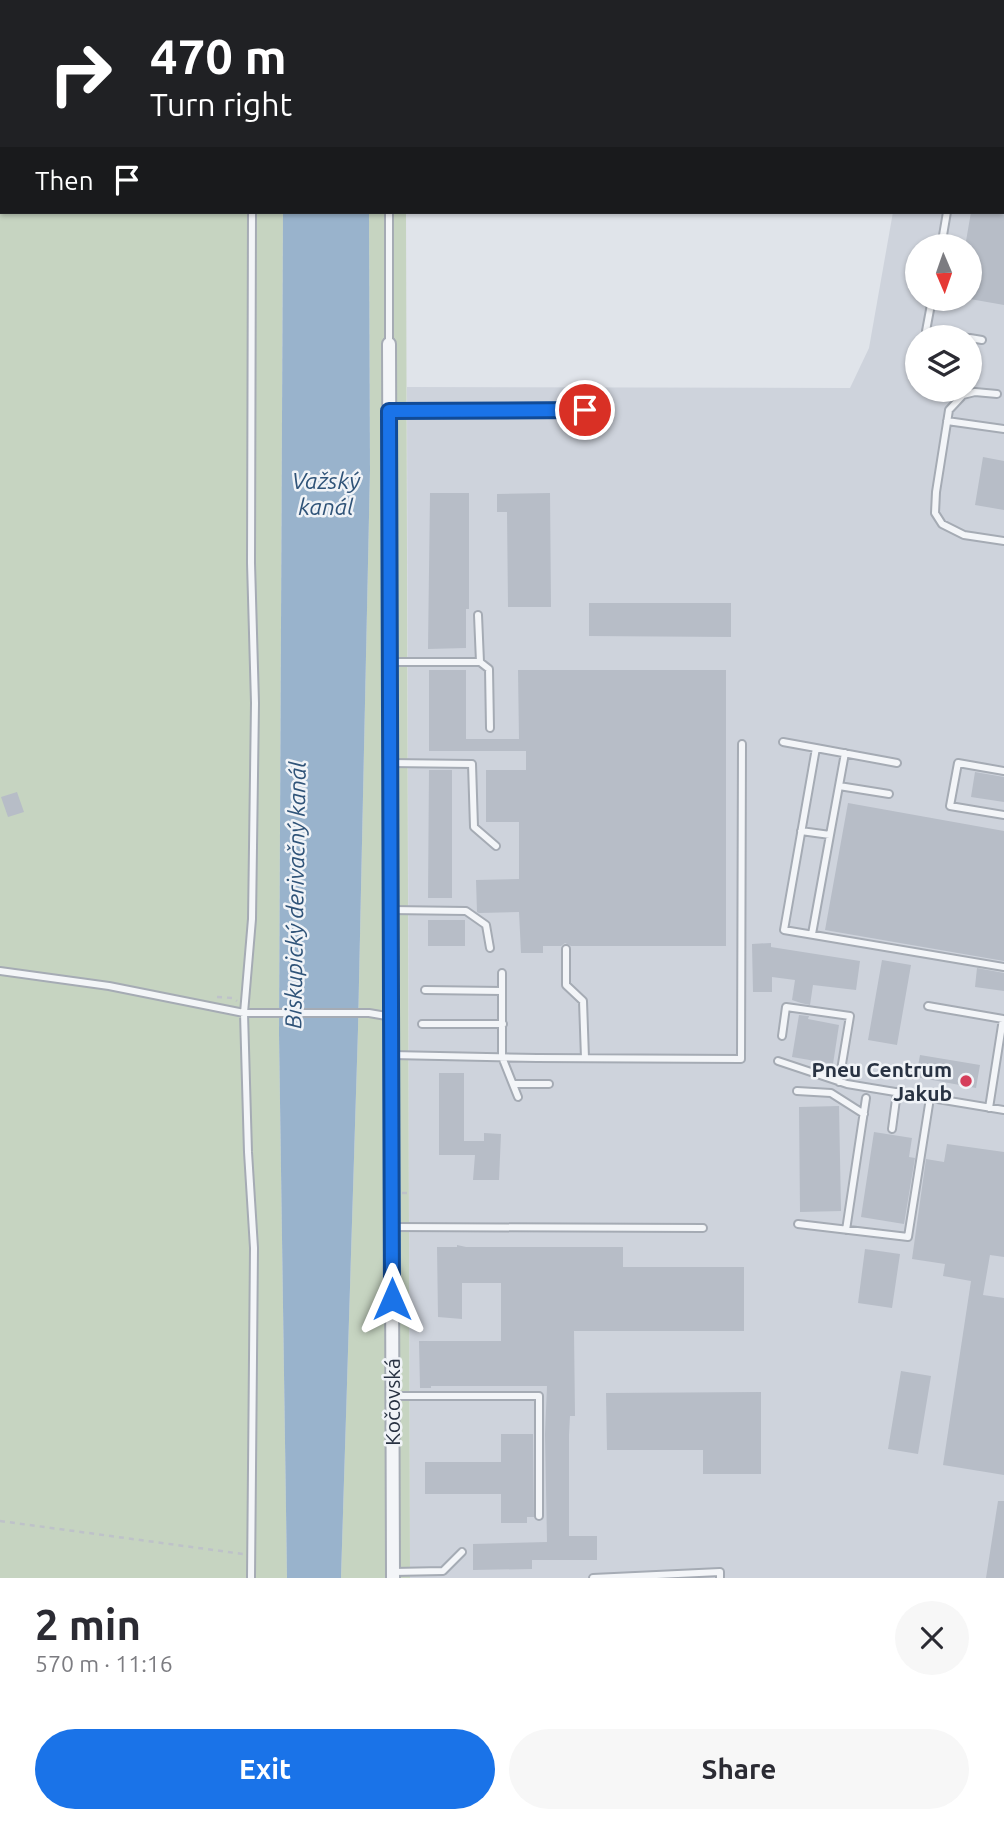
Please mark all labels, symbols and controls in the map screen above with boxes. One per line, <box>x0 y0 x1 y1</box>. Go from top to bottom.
icon: right <box>35 28 126 119</box>
text: 470 m <box>150 28 287 83</box>
text: Turn right <box>150 86 292 122</box>
icon: arrive <box>108 161 146 199</box>
text: Then <box>35 166 94 195</box>
north arrow <box>905 234 982 312</box>
map controls <box>905 234 982 402</box>
button: layers <box>905 325 982 402</box>
pin <box>555 380 615 440</box>
icon: arrive <box>566 391 604 429</box>
water label: Važský kanál <box>292 468 361 519</box>
water label: Biskupický derivačný kanál <box>280 760 310 1029</box>
place label: Pneu Centrum Jakub <box>811 1057 952 1105</box>
marker: Pneu Centrum Jakub <box>958 1073 974 1089</box>
position arrow <box>355 1262 429 1336</box>
street label: Kočovská <box>380 1358 404 1446</box>
text: 2 min <box>35 1601 141 1648</box>
button: close <box>895 1601 969 1675</box>
text: 570 m · 11:16 <box>35 1651 173 1676</box>
button: Exit <box>35 1729 495 1809</box>
button: Share <box>509 1729 969 1809</box>

